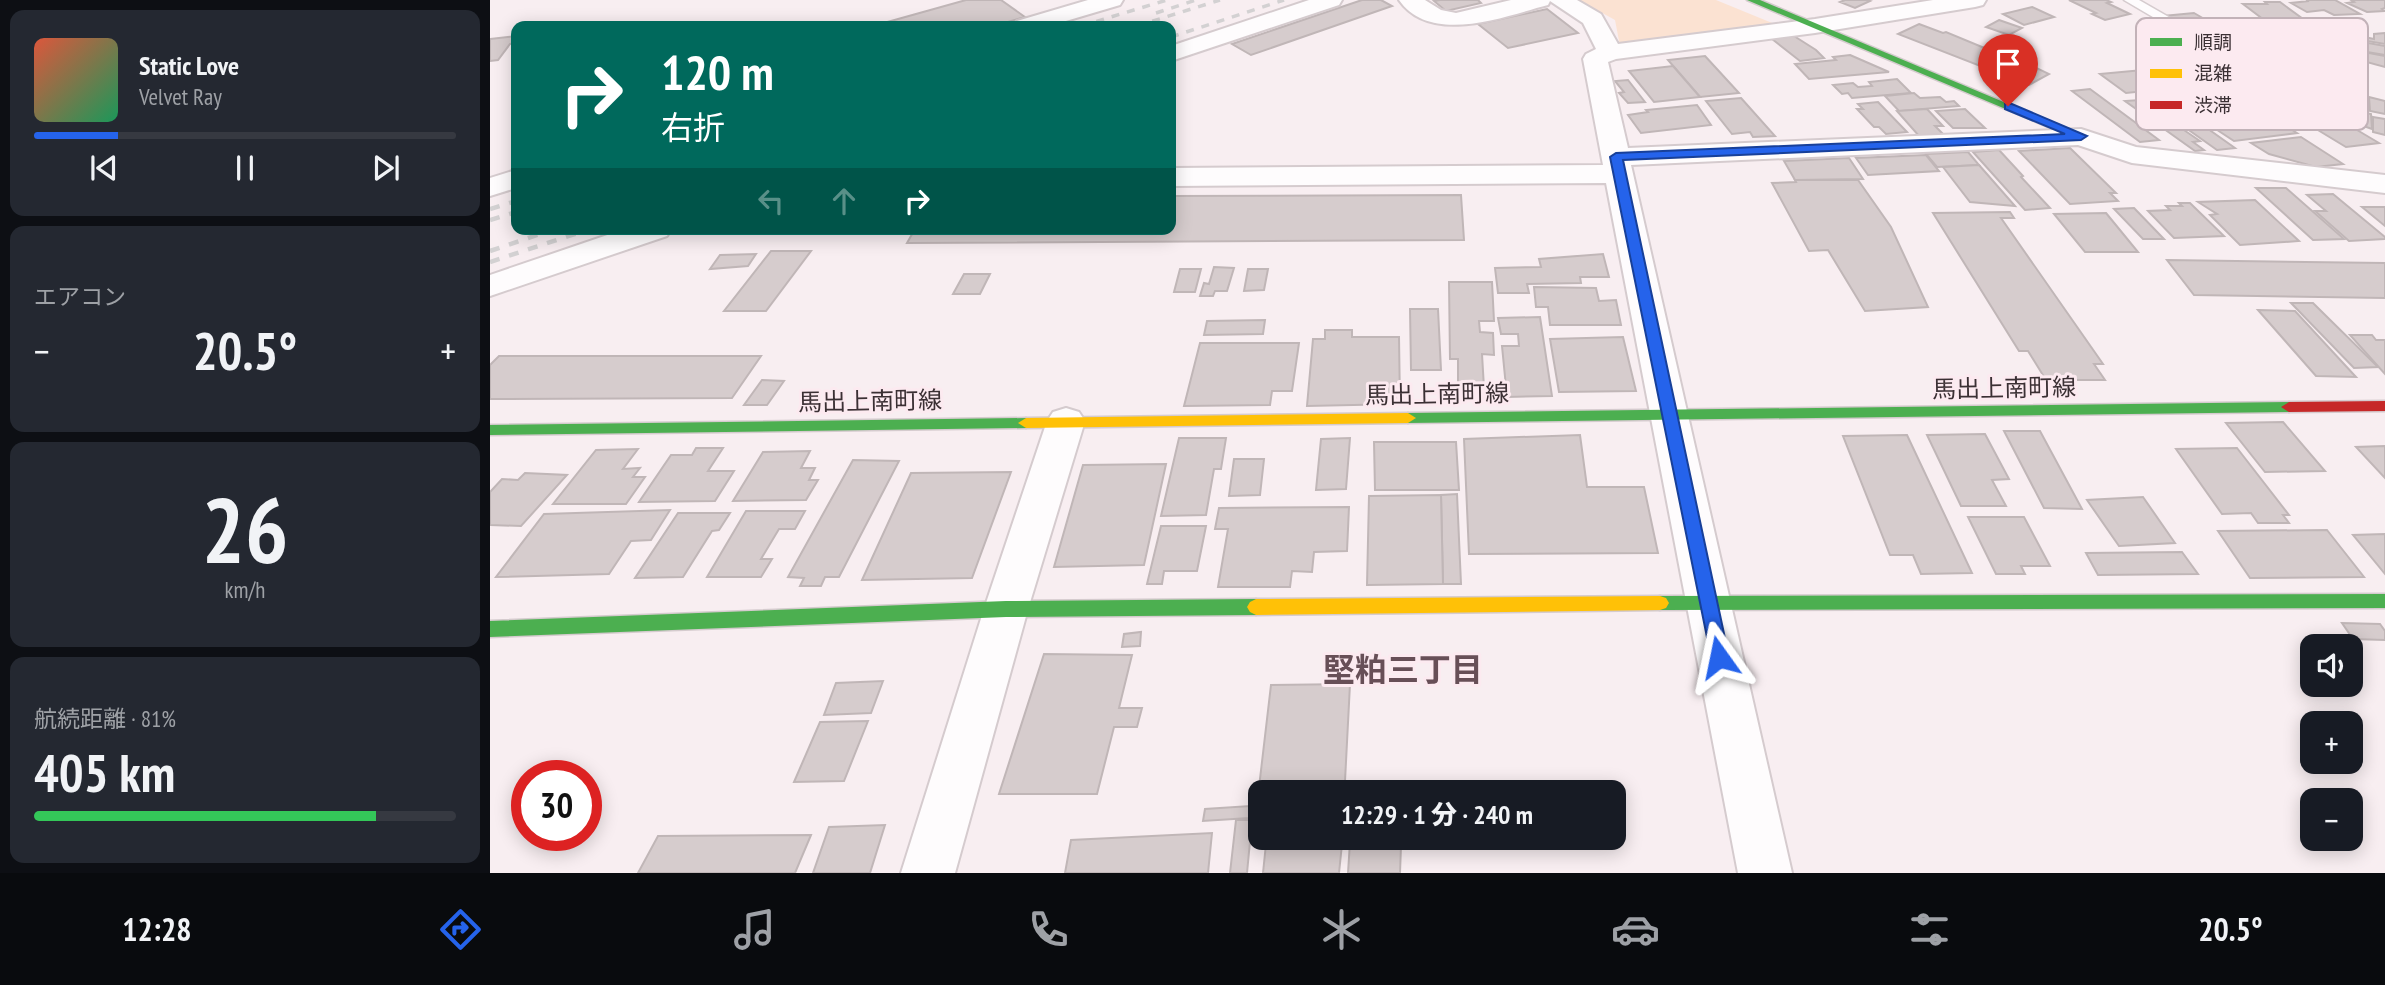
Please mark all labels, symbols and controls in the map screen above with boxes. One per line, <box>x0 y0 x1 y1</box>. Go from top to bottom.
legend <box>2136 18 2368 130</box>
text: 順調 <box>2194 30 2232 54</box>
pin <box>1978 34 2038 106</box>
text: 120 m <box>661 40 774 104</box>
icon: arrive <box>1989 45 2027 83</box>
text: Static Love <box>139 49 239 82</box>
icon: right <box>546 49 637 140</box>
text: 混雑 <box>2194 61 2232 85</box>
text: Velvet Ray <box>139 82 222 111</box>
text: 渋滞 <box>2194 93 2232 117</box>
text: 右折 <box>661 106 725 148</box>
icon: previous <box>85 149 123 187</box>
icon: pause <box>226 149 264 187</box>
icon: next <box>367 149 405 187</box>
icon: left <box>752 182 790 220</box>
icon: ahead <box>825 182 863 220</box>
icon: right <box>898 182 936 220</box>
text: エアコン <box>34 282 126 311</box>
text: 20.5° <box>193 317 297 384</box>
text: − <box>34 326 50 375</box>
text: + <box>440 326 456 375</box>
street label: 馬出上南町線 <box>1932 371 2076 405</box>
street label: 馬出上南町線 <box>1365 377 1509 411</box>
street label: 馬出上南町線 <box>798 384 942 418</box>
text: 26 <box>202 470 289 588</box>
text: km/h <box>225 575 265 604</box>
position arrow <box>1682 620 1756 694</box>
map controls <box>2300 634 2363 851</box>
button: sound <box>2300 634 2363 697</box>
district label: 堅粕三丁目 <box>1323 648 1483 690</box>
text: 航続距離 · 81% <box>34 704 176 733</box>
button: + <box>2300 711 2363 774</box>
text: 405 km <box>34 739 175 806</box>
speed limit sign: 30 <box>511 760 602 851</box>
button: − <box>2300 788 2363 851</box>
text: 12:29 · 1 分 · 240 m <box>1341 798 1533 831</box>
icon: directions <box>436 905 485 954</box>
icon: music <box>730 905 779 954</box>
icon: phone <box>1024 905 1073 954</box>
icon: climate <box>1317 905 1366 954</box>
icon: car <box>1611 905 1660 954</box>
icon: filters <box>1905 905 1954 954</box>
text: 12:28 <box>122 908 192 950</box>
text: 20.5° <box>2198 908 2263 950</box>

